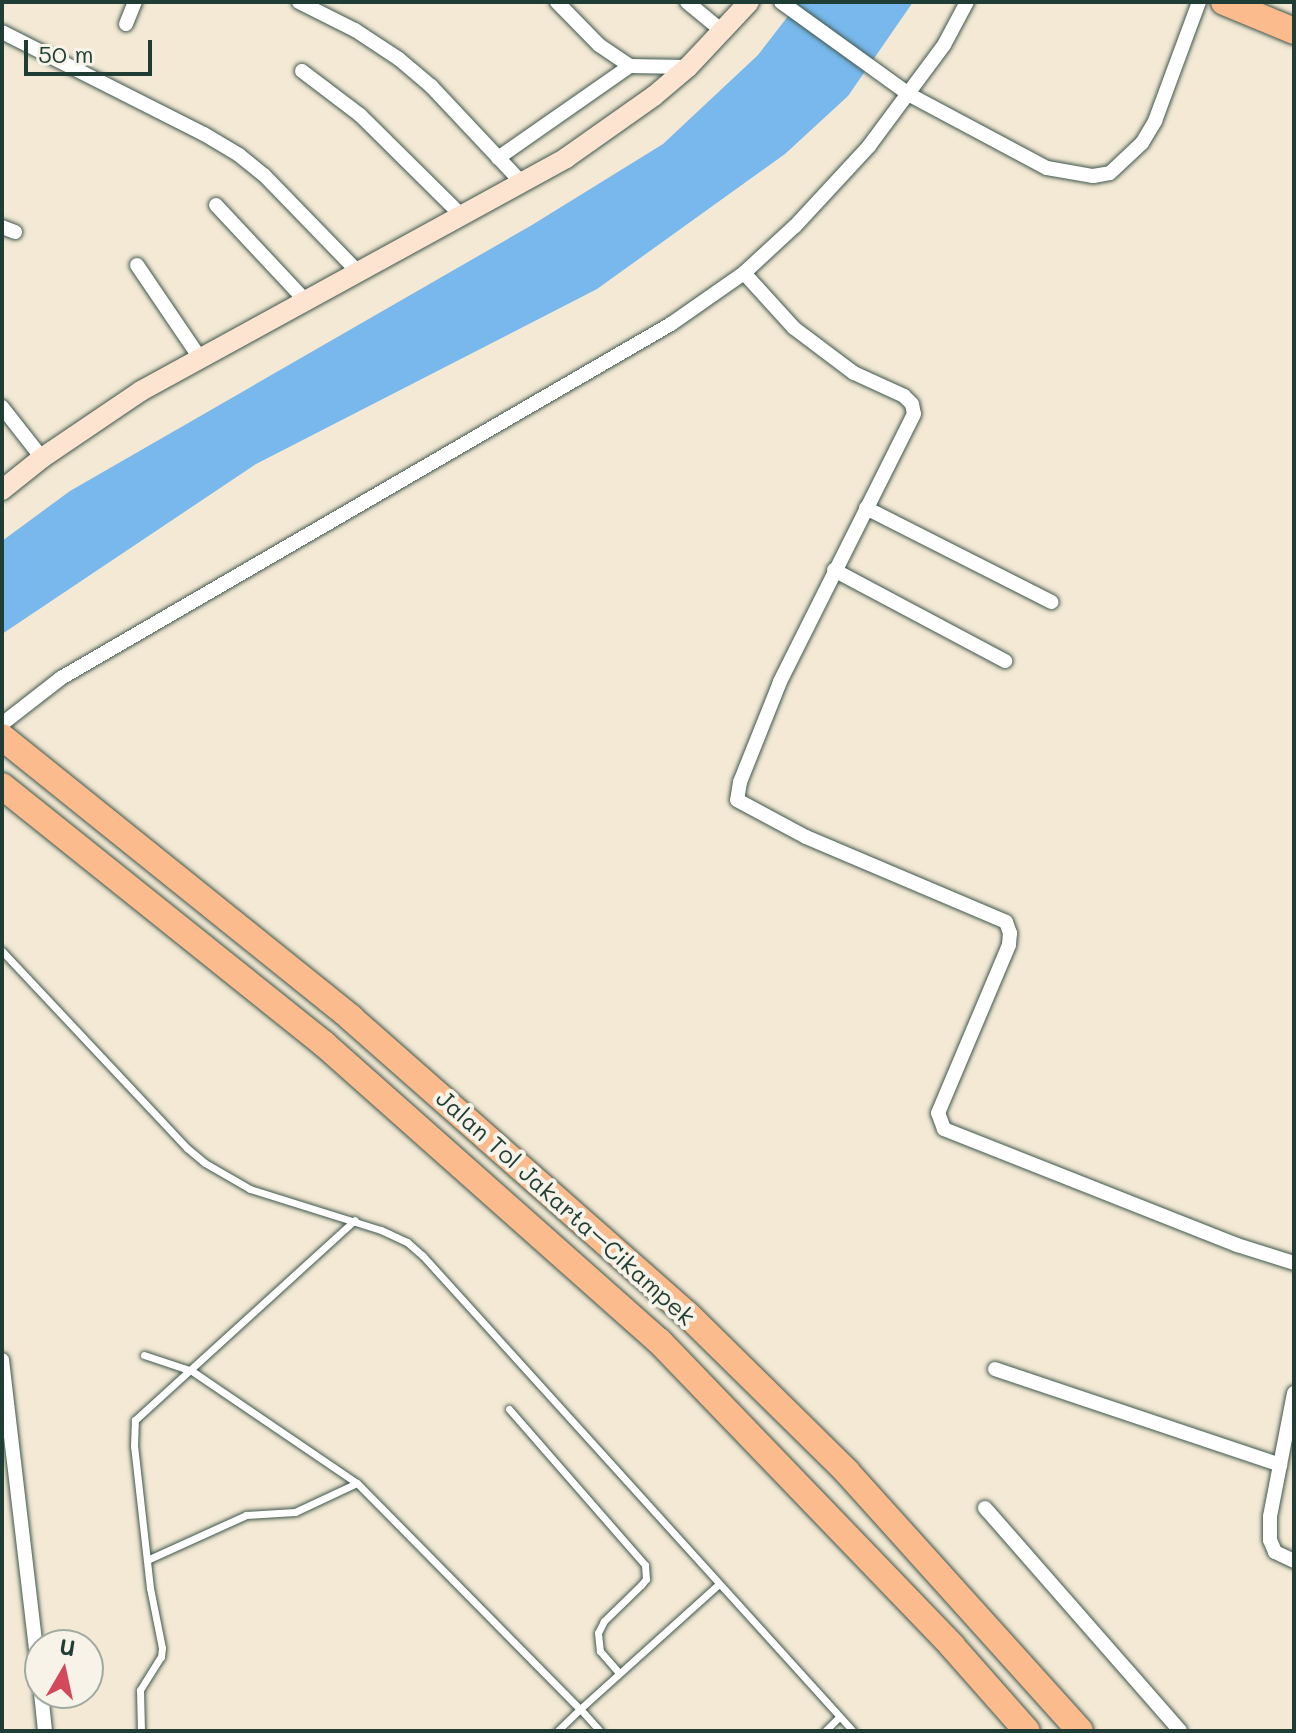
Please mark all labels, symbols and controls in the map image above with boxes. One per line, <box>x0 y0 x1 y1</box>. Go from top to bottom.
scale bar <box>28 24 156 74</box>
text: 50 m <box>38 38 94 69</box>
street label: Jalan Tol Jakarta–Cikampek <box>431 1083 701 1331</box>
north arrow <box>24 1629 104 1709</box>
text: U <box>58 1631 77 1662</box>

